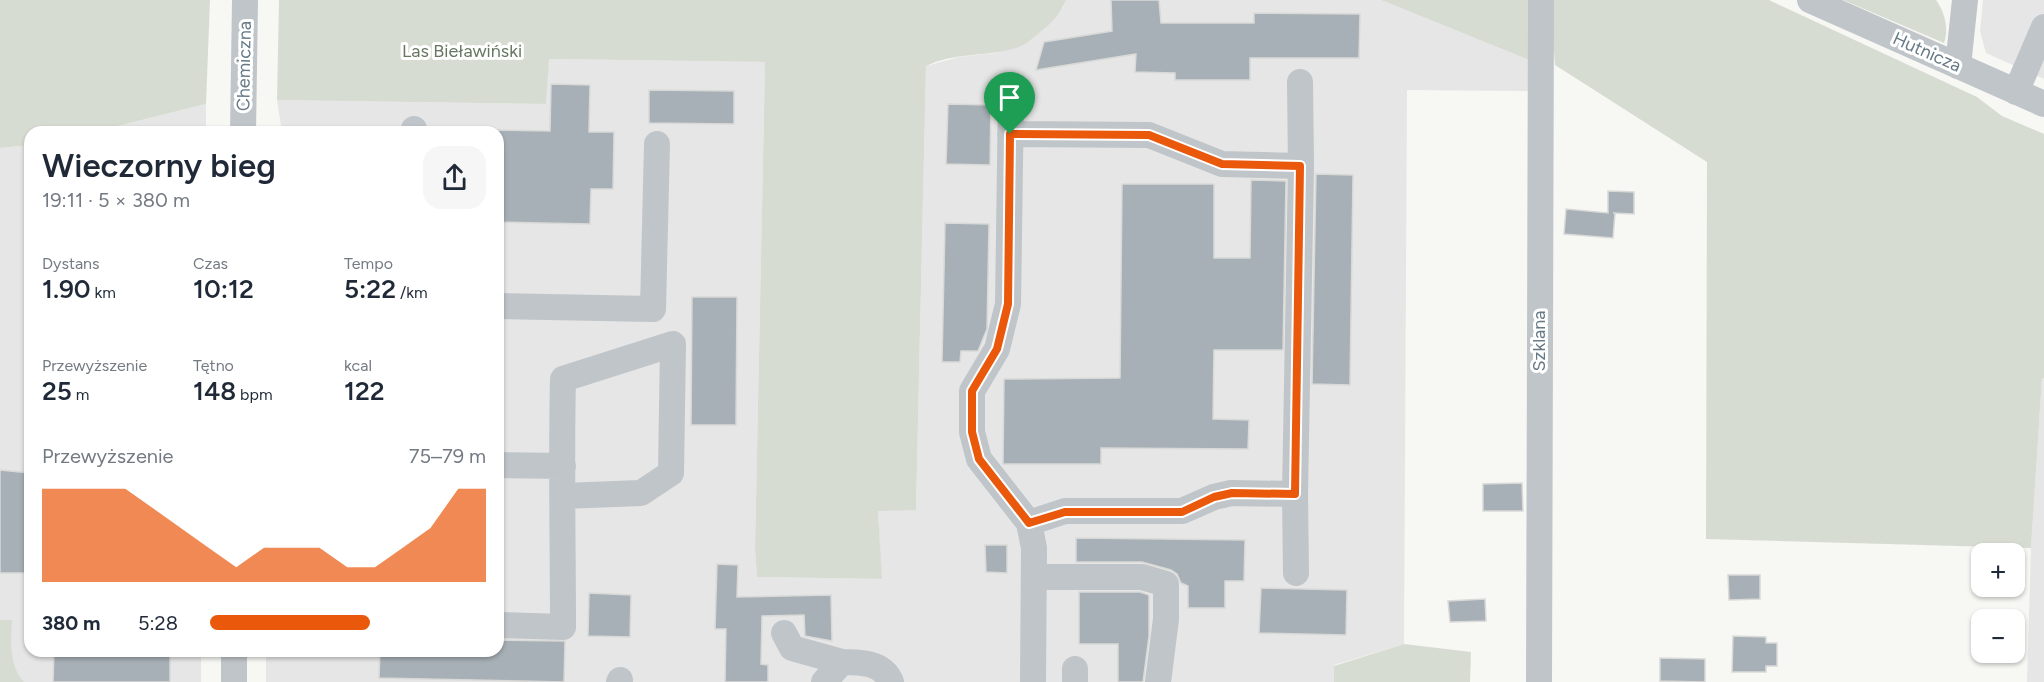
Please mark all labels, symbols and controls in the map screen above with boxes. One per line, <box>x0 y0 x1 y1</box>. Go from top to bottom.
street label: Chemiczna <box>232 21 256 111</box>
street label: Hutnicza <box>1889 27 1965 77</box>
park label: Las Bieławiński <box>402 40 522 62</box>
pin <box>984 72 1035 134</box>
icon: arrive <box>993 81 1026 114</box>
text: Wieczorny bieg <box>42 146 276 185</box>
button: share <box>423 146 486 209</box>
text: 19:11 · 5 × 380 m <box>42 188 190 212</box>
text: Dystans <box>42 254 99 273</box>
text: Czas <box>193 254 228 273</box>
text: Tempo <box>344 254 393 273</box>
text: 1.90 <box>42 273 91 305</box>
text: 10:12 <box>193 273 254 305</box>
text: 5:22 <box>344 273 396 305</box>
text: km <box>91 283 116 302</box>
text: /km <box>396 283 428 302</box>
street label: Szklana <box>1528 311 1550 371</box>
text: Przewyższenie <box>42 356 147 375</box>
text: Tętno <box>193 356 234 375</box>
text: kcal <box>344 356 372 375</box>
text: 25 <box>42 375 72 407</box>
text: 148 <box>193 375 236 407</box>
text: 122 <box>344 375 385 407</box>
text: m <box>72 385 89 404</box>
text: bpm <box>236 385 273 404</box>
text: Przewyższenie <box>42 444 174 468</box>
text: 75–79 m <box>409 444 486 468</box>
map controls <box>1971 543 2025 663</box>
button: + <box>1971 543 2025 597</box>
button: − <box>1971 609 2025 663</box>
text: 380 m <box>42 611 101 635</box>
text: 5:28 <box>138 611 178 635</box>

